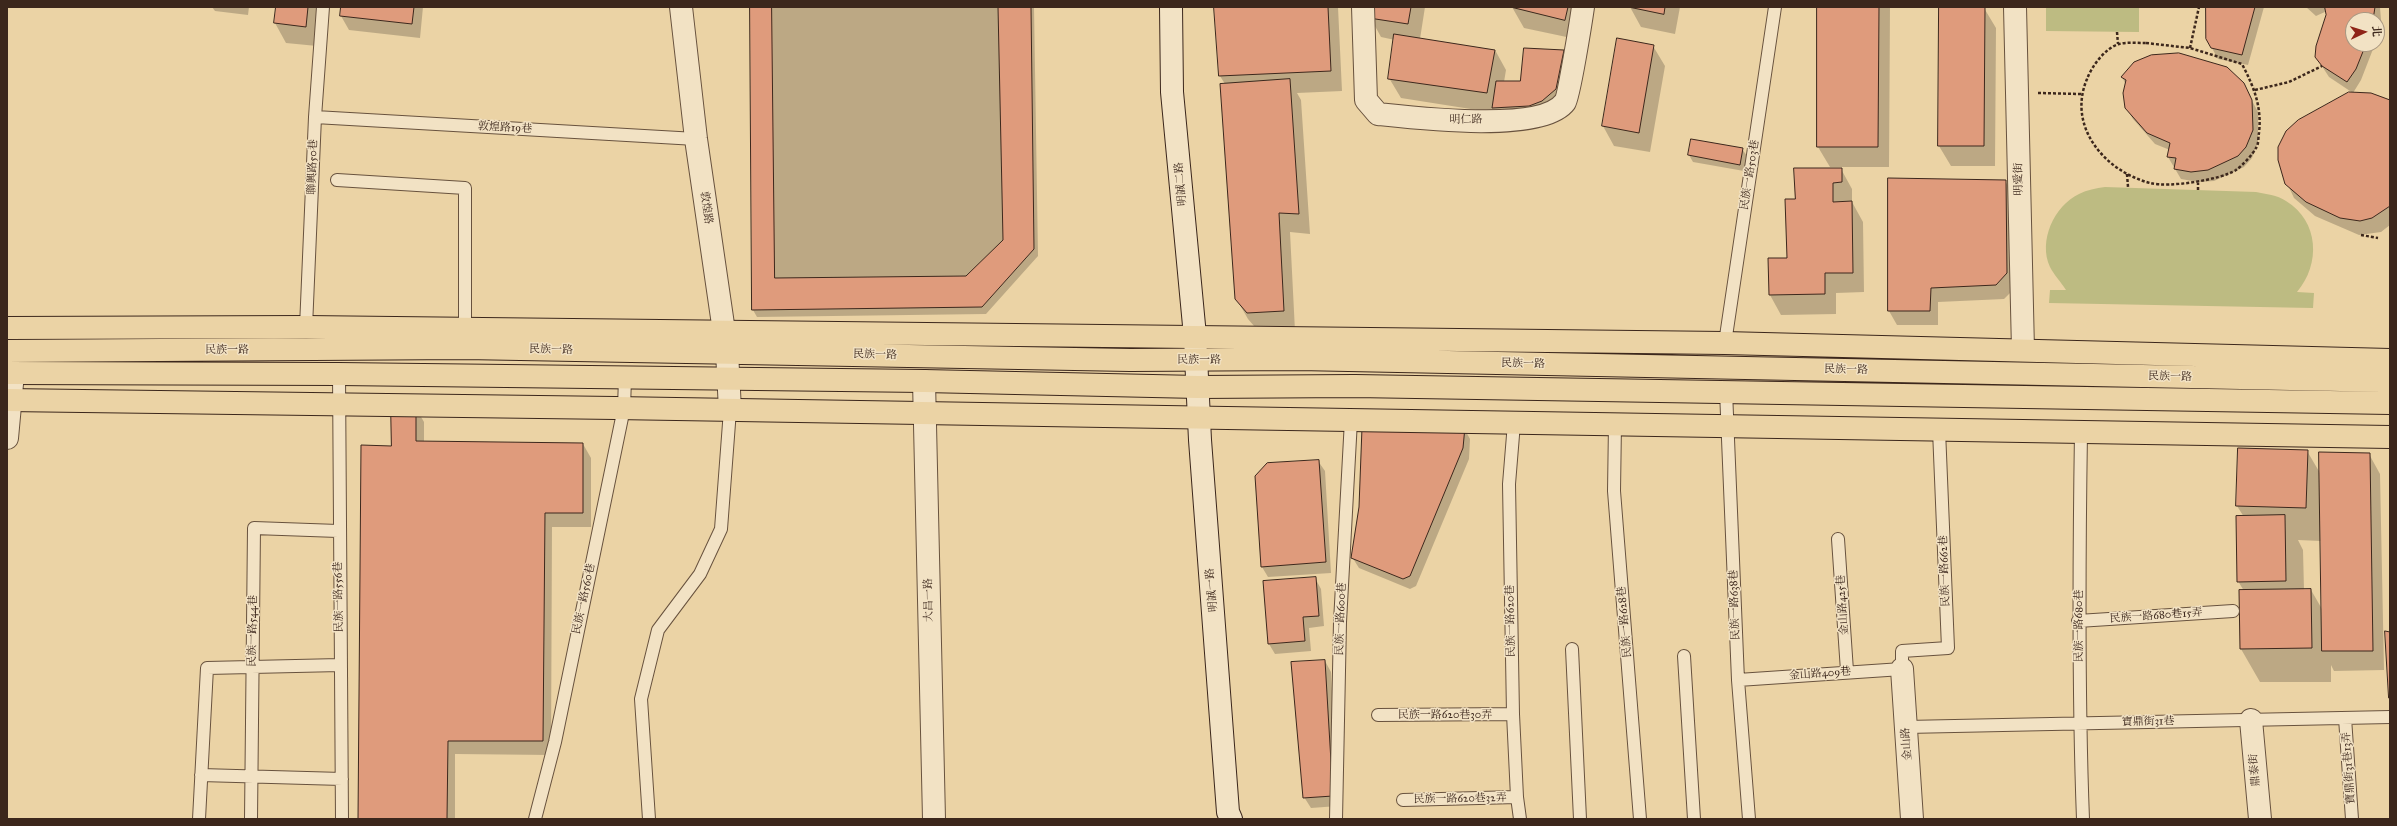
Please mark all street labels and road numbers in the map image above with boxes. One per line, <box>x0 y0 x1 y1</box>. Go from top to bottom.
street label: 明仁路 <box>1449 113 1483 127</box>
street label: 敦煌路19巷 <box>478 120 532 136</box>
street label: 聯興路50巷 <box>305 139 321 195</box>
street label: 民族一路503巷 <box>1738 139 1762 211</box>
street label: 明誠二路 <box>1173 162 1189 206</box>
street label: 明愛街 <box>2012 162 2026 196</box>
street label: 敦煌路 <box>697 191 715 225</box>
street label: 民族一路 <box>205 343 249 357</box>
street label: 民族一路 <box>529 343 573 357</box>
street label: 民族一路 <box>853 348 897 362</box>
street label: 民族一路 <box>1177 353 1221 367</box>
street label: 民族一路 <box>1501 357 1545 371</box>
street label: 民族一路 <box>1824 363 1868 377</box>
street label: 民族一路 <box>2148 370 2192 384</box>
street label: 民族一路662巷 <box>1937 535 1953 607</box>
street label: 民族一路556巷 <box>332 561 346 633</box>
street label: 民族一路560巷 <box>570 562 598 636</box>
street label: 明誠一路 <box>1204 568 1220 612</box>
street label: 民族一路638巷 <box>1727 569 1743 641</box>
street label: 金山路425巷 <box>1834 574 1852 636</box>
street label: 大昌一路 <box>922 578 936 622</box>
street label: 民族一路600巷 <box>1333 582 1349 656</box>
street label: 民族一路620巷 <box>1504 585 1518 657</box>
street label: 民族一路628巷 <box>1615 586 1635 658</box>
street label: 民族一路680巷 <box>2072 590 2086 662</box>
street label: 民族一路544巷 <box>246 595 260 667</box>
street label: 民族一路680巷15弄 <box>2109 606 2203 626</box>
street label: 金山路409巷 <box>1788 665 1852 683</box>
street label: 民族一路620巷30弄 <box>1398 708 1492 722</box>
street label: 寶鼎街31巷 <box>2122 715 2174 729</box>
street label: 金山路 <box>1899 727 1915 761</box>
street label: 寶鼎街31巷13弄 <box>2340 731 2358 805</box>
street label: 鼎泰街 <box>2247 753 2263 787</box>
street label: 民族一路620巷32弄 <box>1413 792 1507 806</box>

